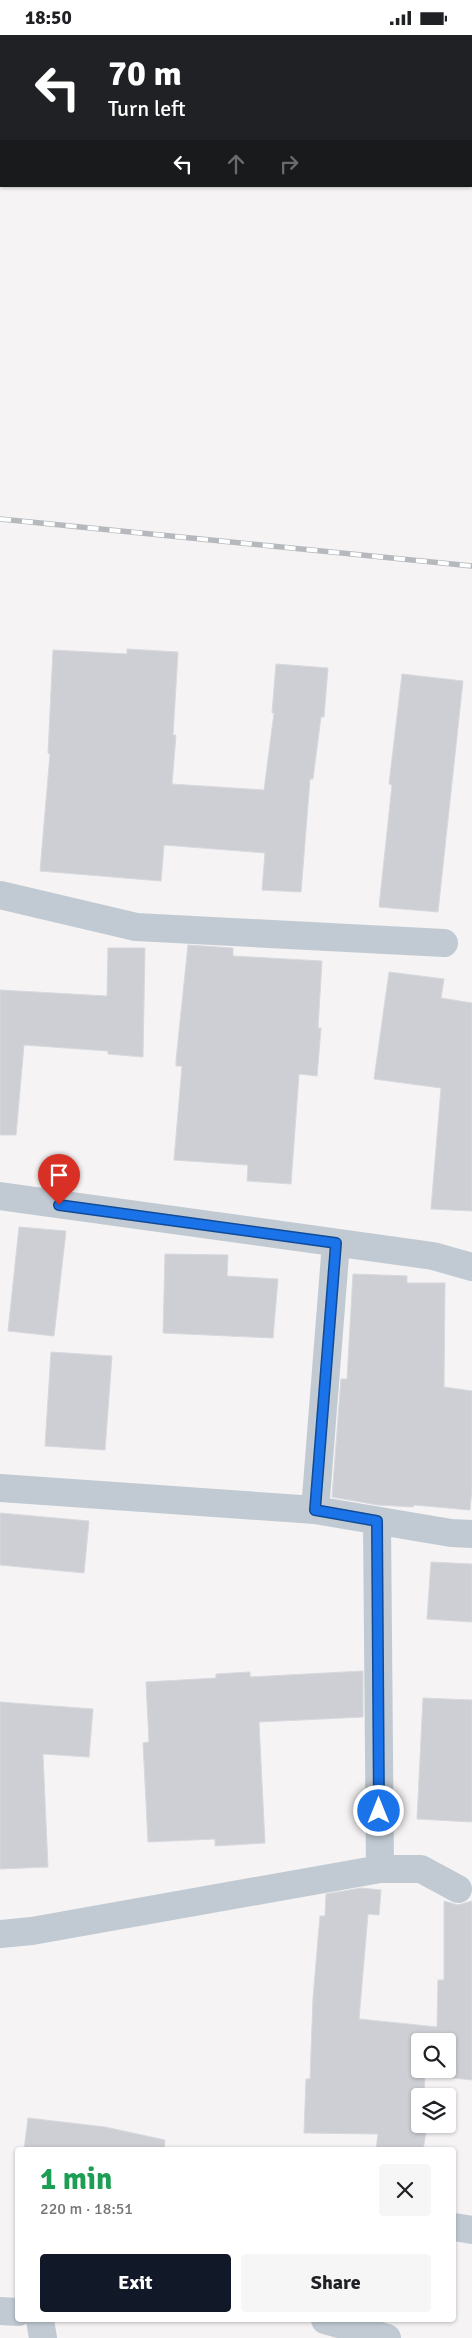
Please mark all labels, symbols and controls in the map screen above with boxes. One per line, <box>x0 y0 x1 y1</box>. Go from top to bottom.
text: 18:50 <box>25 6 72 30</box>
text: 70 m <box>108 52 182 95</box>
icon: left <box>25 55 90 120</box>
text: Turn left <box>108 95 186 122</box>
icon: left <box>169 150 197 178</box>
icon: ahead <box>222 150 250 178</box>
icon: right <box>275 150 303 178</box>
pin <box>38 1154 80 1205</box>
icon: arrive <box>45 1161 73 1189</box>
position arrow <box>352 1784 404 1836</box>
map controls <box>411 2033 456 2133</box>
button: search <box>411 2033 456 2078</box>
button: layers <box>411 2088 456 2133</box>
text: 1 min <box>40 2161 112 2198</box>
button: close <box>379 2164 431 2216</box>
text: 220 m · 18:51 <box>40 2199 133 2219</box>
button: Exit <box>40 2254 231 2312</box>
button: Share <box>241 2254 431 2312</box>

